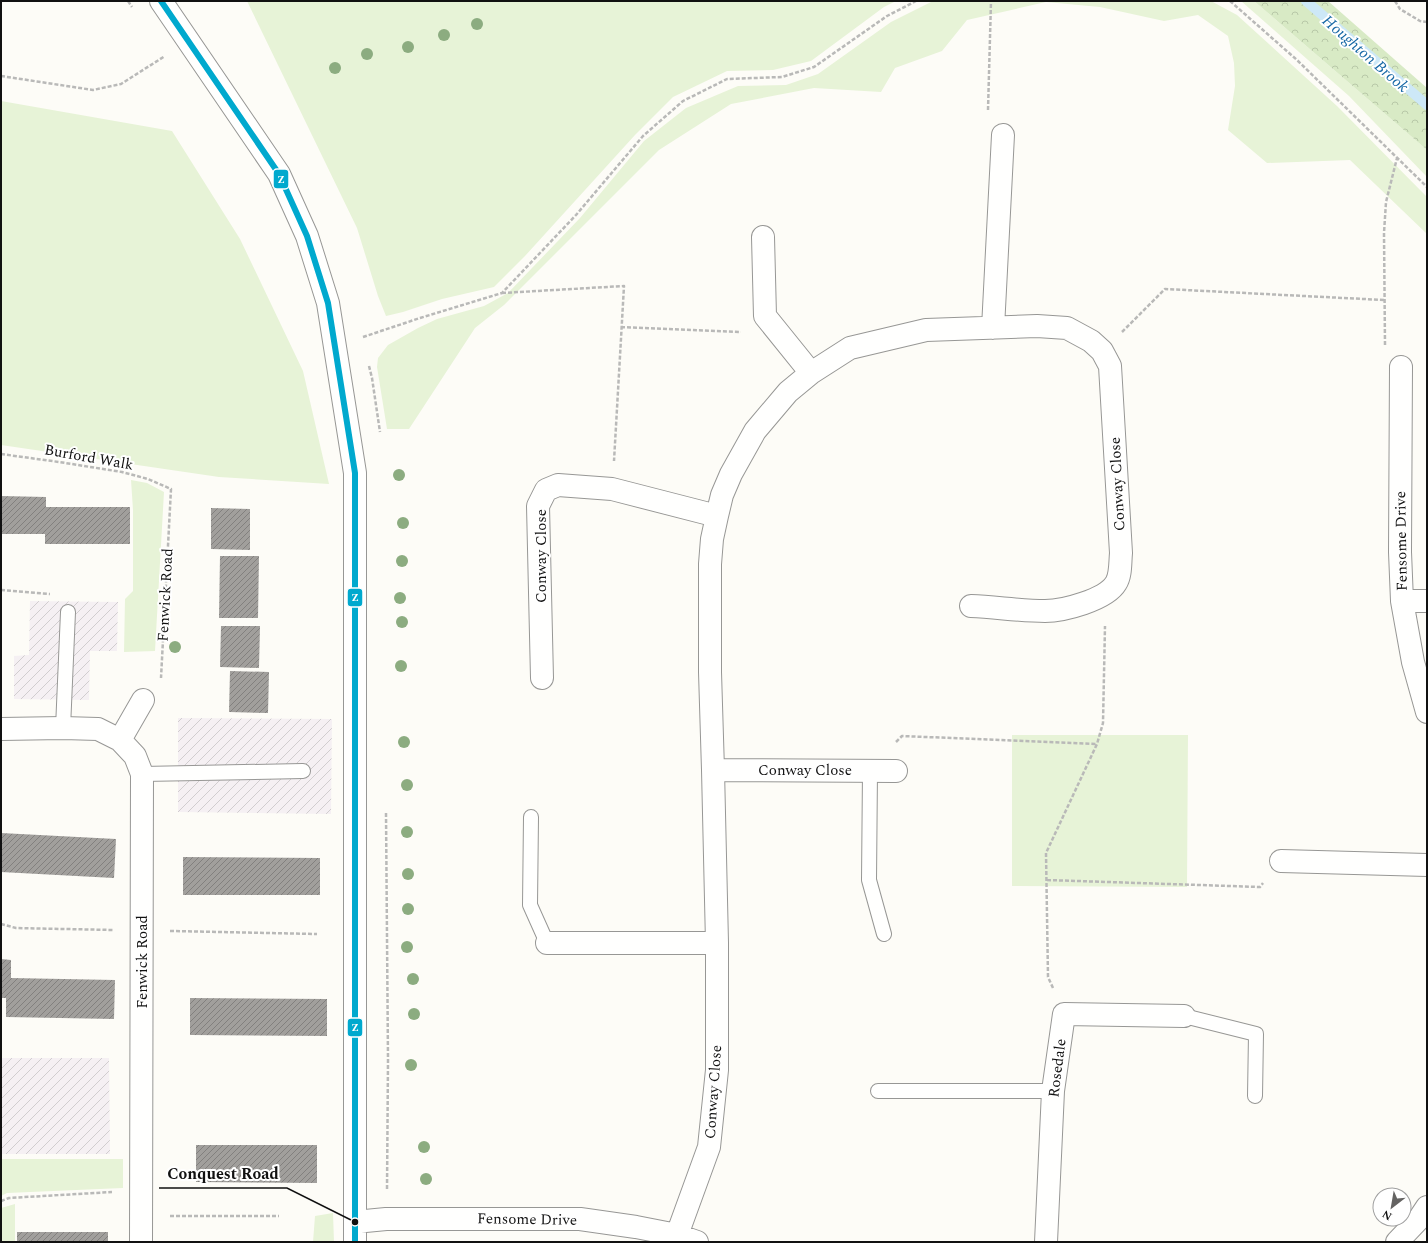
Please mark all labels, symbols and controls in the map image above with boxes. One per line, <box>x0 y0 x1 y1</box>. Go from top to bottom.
water label: Houghton Brook <box>1317 9 1414 99</box>
line badge: Z <box>273 169 289 189</box>
text: Z <box>277 171 285 188</box>
street label: Conway Close <box>1104 436 1131 532</box>
street label: Burford Walk <box>43 438 135 477</box>
street label: Fensome Drive <box>1389 491 1414 591</box>
street label: Conway Close <box>530 509 553 603</box>
street label: Fenwick Road <box>152 548 179 642</box>
line badge: Z <box>347 588 363 607</box>
text: Z <box>351 589 359 606</box>
street label: Conway Close <box>758 759 852 782</box>
street label: Fenwick Road <box>131 915 154 1009</box>
line badge: Z <box>347 1018 363 1037</box>
text: Z <box>351 1019 359 1036</box>
street label: Rosedale <box>1042 1037 1073 1099</box>
street label: Conway Close <box>699 1044 728 1140</box>
callout: Conquest Road <box>159 1160 287 1188</box>
text: Conquest Road <box>167 1162 279 1186</box>
north arrow <box>1372 1187 1412 1227</box>
text: N <box>1379 1206 1395 1225</box>
street label: Fensome Drive <box>477 1207 577 1232</box>

